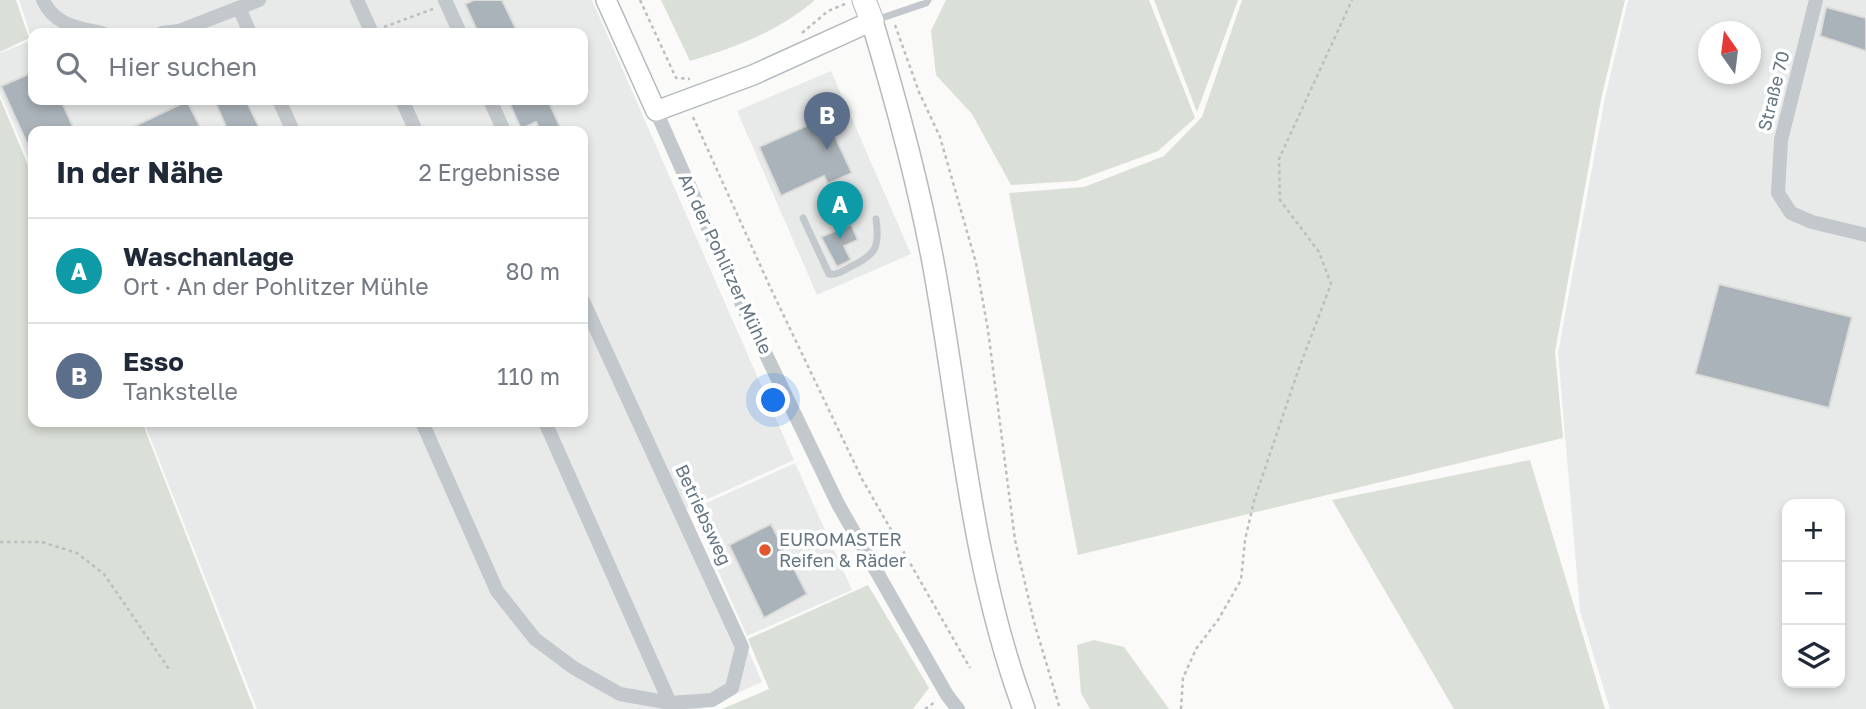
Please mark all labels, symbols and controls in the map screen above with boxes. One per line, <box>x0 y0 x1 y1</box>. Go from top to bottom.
north arrow <box>1698 21 1761 84</box>
search box <box>28 28 588 105</box>
icon: search <box>52 48 90 86</box>
street label: Straße 70 <box>1753 49 1794 133</box>
text: Hier suchen <box>108 51 257 82</box>
pin: B <box>804 92 850 150</box>
text: In der Nähe <box>56 154 223 190</box>
text: 2 Ergebnisse <box>418 158 560 186</box>
street label: An der Pohlitzer Mühle <box>674 170 777 357</box>
pin: A <box>817 181 863 239</box>
text: Waschanlage <box>123 241 294 272</box>
text: A <box>71 257 87 285</box>
text: 80 m <box>506 257 560 285</box>
text: Ort · An der Pohlitzer Mühle <box>123 272 429 300</box>
text: Esso <box>123 346 184 377</box>
text: B <box>71 362 87 390</box>
text: 110 m <box>497 362 560 390</box>
text: Tankstelle <box>123 377 238 405</box>
your location <box>756 383 790 417</box>
street label: Betriebsweg <box>671 461 737 568</box>
map controls <box>1782 499 1845 688</box>
button: + <box>1782 499 1845 562</box>
place label: EUROMASTER Reifen & Räder <box>779 528 906 571</box>
marker: EUROMASTER Reifen & Räder <box>757 542 773 558</box>
button: − <box>1782 562 1845 625</box>
button: layers <box>1782 625 1845 688</box>

